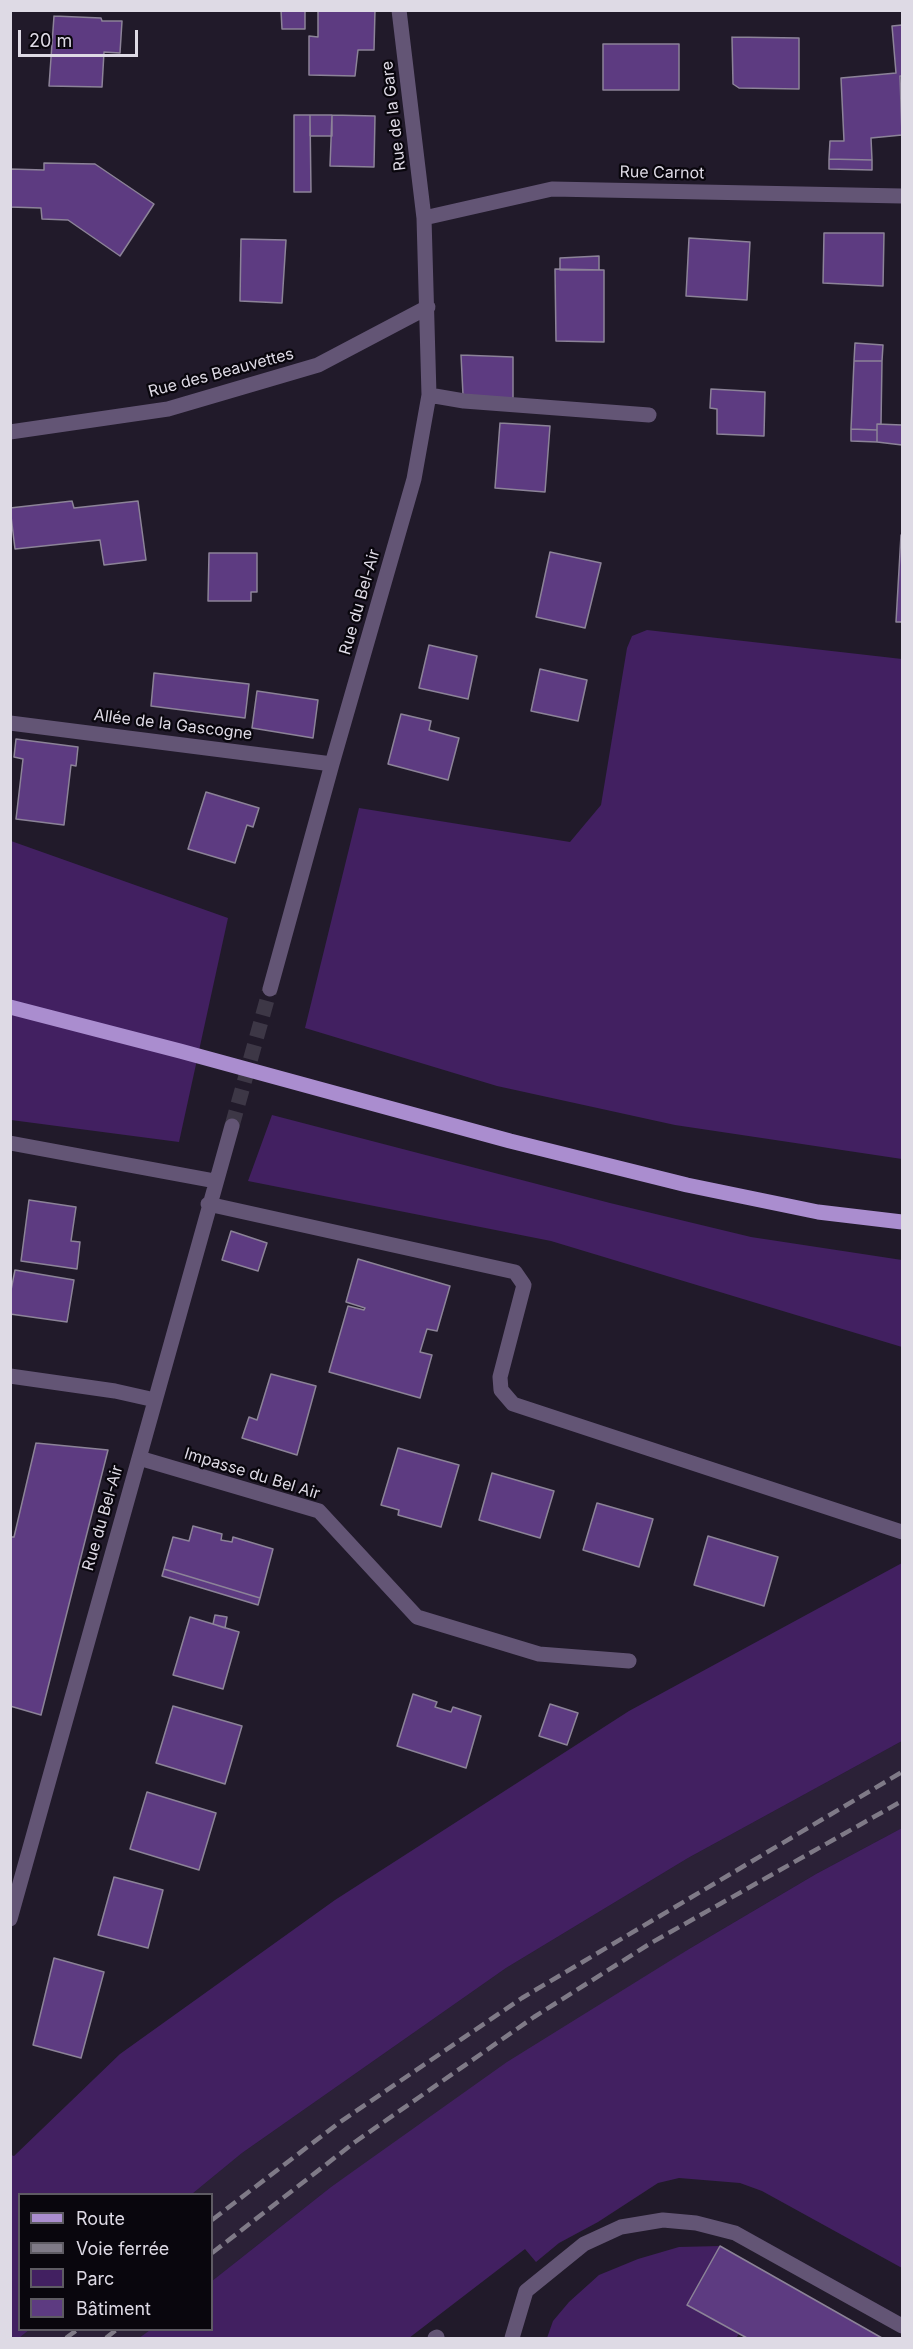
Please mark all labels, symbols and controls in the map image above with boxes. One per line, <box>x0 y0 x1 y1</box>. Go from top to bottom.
scale bar <box>21 18 141 56</box>
text: 20 m <box>29 30 72 51</box>
street label: Rue de la Gare <box>378 60 410 172</box>
street label: Rue Carnot <box>619 163 705 183</box>
street label: Rue des Beauvettes <box>146 344 296 402</box>
street label: Rue du Bel-Air <box>336 547 384 657</box>
street label: Allée de la Gascogne <box>93 706 253 744</box>
street label: Impasse du Bel Air <box>182 1444 322 1504</box>
street label: Rue du Bel-Air <box>79 1463 127 1573</box>
legend <box>18 2193 213 2331</box>
text: Route <box>76 2208 125 2229</box>
text: Voie ferrée <box>76 2238 169 2259</box>
text: Parc <box>76 2268 114 2289</box>
text: Bâtiment <box>76 2298 151 2319</box>

